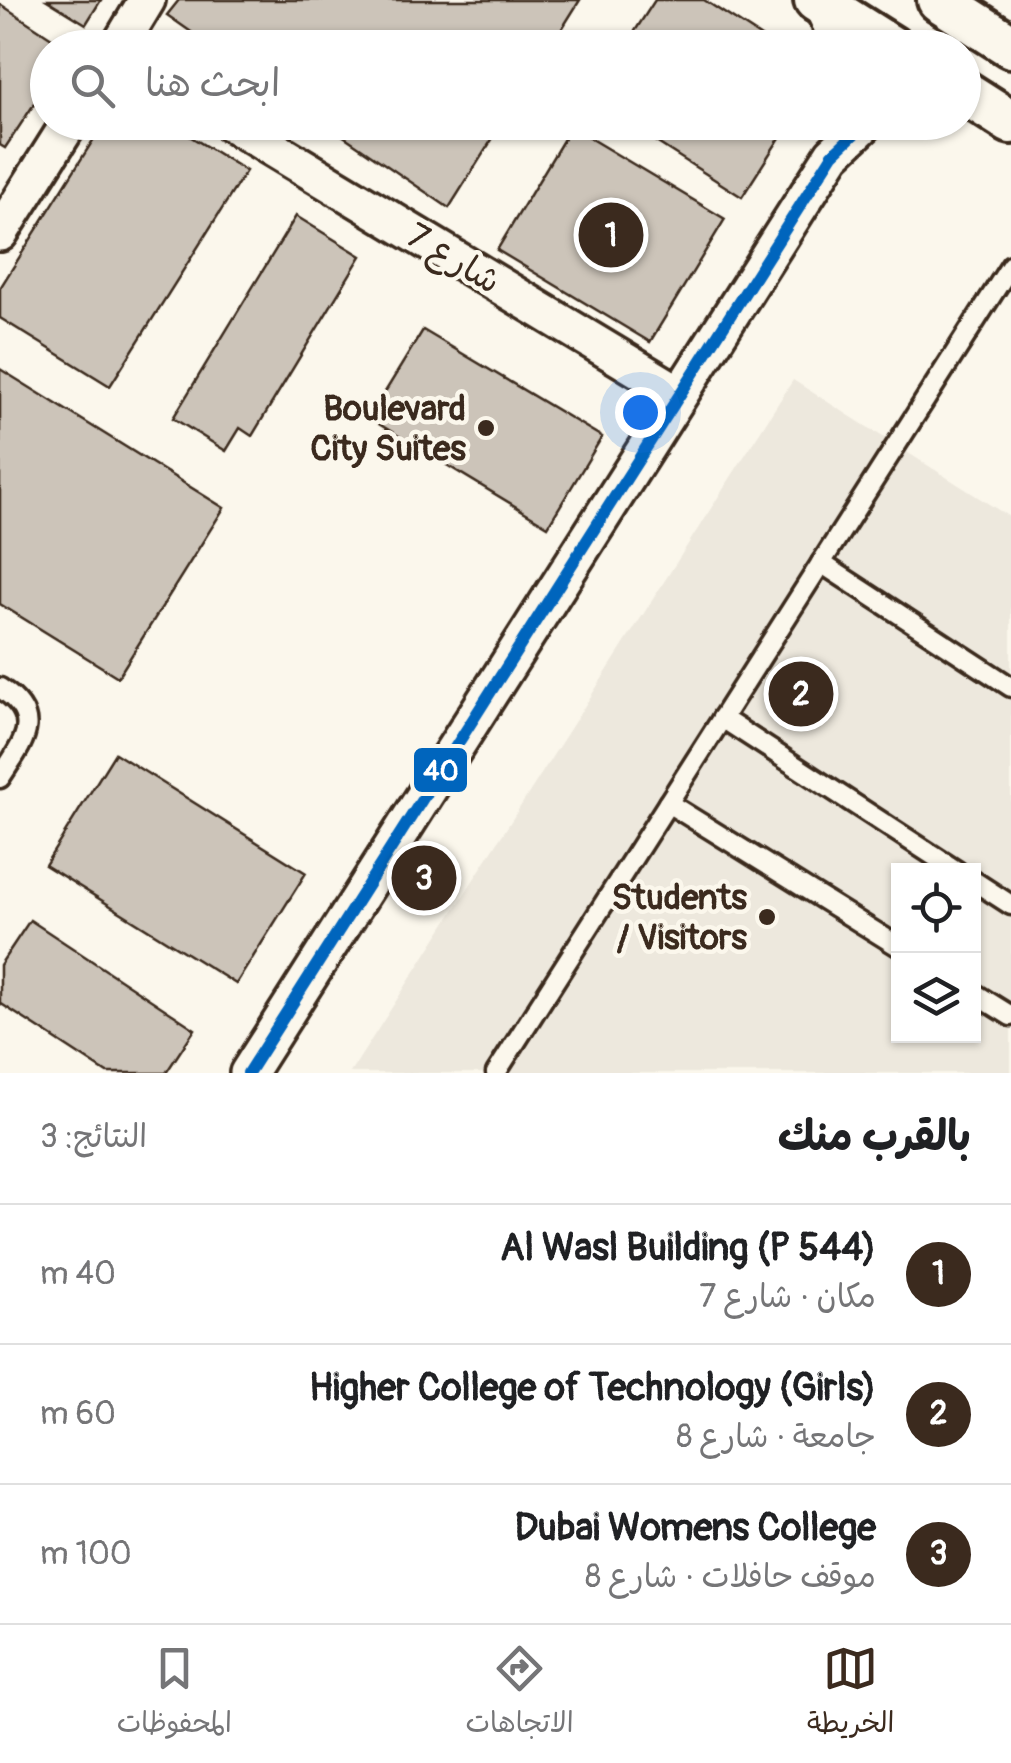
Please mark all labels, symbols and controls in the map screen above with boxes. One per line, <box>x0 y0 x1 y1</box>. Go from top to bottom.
search box <box>30 30 981 140</box>
icon: search <box>65 58 120 113</box>
text: ابحث هنا <box>145 60 280 108</box>
pin: 1 <box>578 198 644 272</box>
street label: شارع 7 <box>397 214 508 306</box>
place label: Boulevard City Suites <box>310 387 466 471</box>
your location <box>615 387 666 438</box>
marker: Boulevard City Suites <box>475 417 497 439</box>
pin: 2 <box>768 656 834 732</box>
line badge: 40 <box>412 746 469 794</box>
text: 40 <box>423 754 459 789</box>
pin: 3 <box>392 840 456 916</box>
map controls <box>891 863 981 1043</box>
button: locate <box>891 863 981 953</box>
place label: Students / Visitors <box>612 876 747 960</box>
marker: Students / Visitors <box>756 906 778 928</box>
button: layers <box>891 953 981 1043</box>
text: بالقرب منك <box>778 1111 971 1163</box>
text: النتائج: 3 <box>40 1117 147 1157</box>
text: Al Wasl Building (P 544) <box>500 1224 876 1272</box>
text: 40 m <box>40 1254 116 1294</box>
text: 1 <box>932 1254 945 1294</box>
text: مكان · شارع 7 <box>699 1277 876 1317</box>
text: Higher College of Technology (Girls) <box>309 1364 876 1412</box>
text: 60 m <box>40 1394 116 1434</box>
text: 2 <box>930 1394 947 1434</box>
text: جامعة · شارع 8 <box>676 1417 876 1457</box>
text: Dubai Womens College <box>515 1504 876 1552</box>
text: 100 m <box>40 1534 132 1574</box>
text: 3 <box>930 1534 947 1574</box>
text: موقف حافلات · شارع 8 <box>585 1557 876 1597</box>
tab: المحفوظات <box>117 1641 232 1747</box>
tab: الاتجاهات <box>465 1641 574 1747</box>
tab: الخريطة <box>807 1641 894 1747</box>

